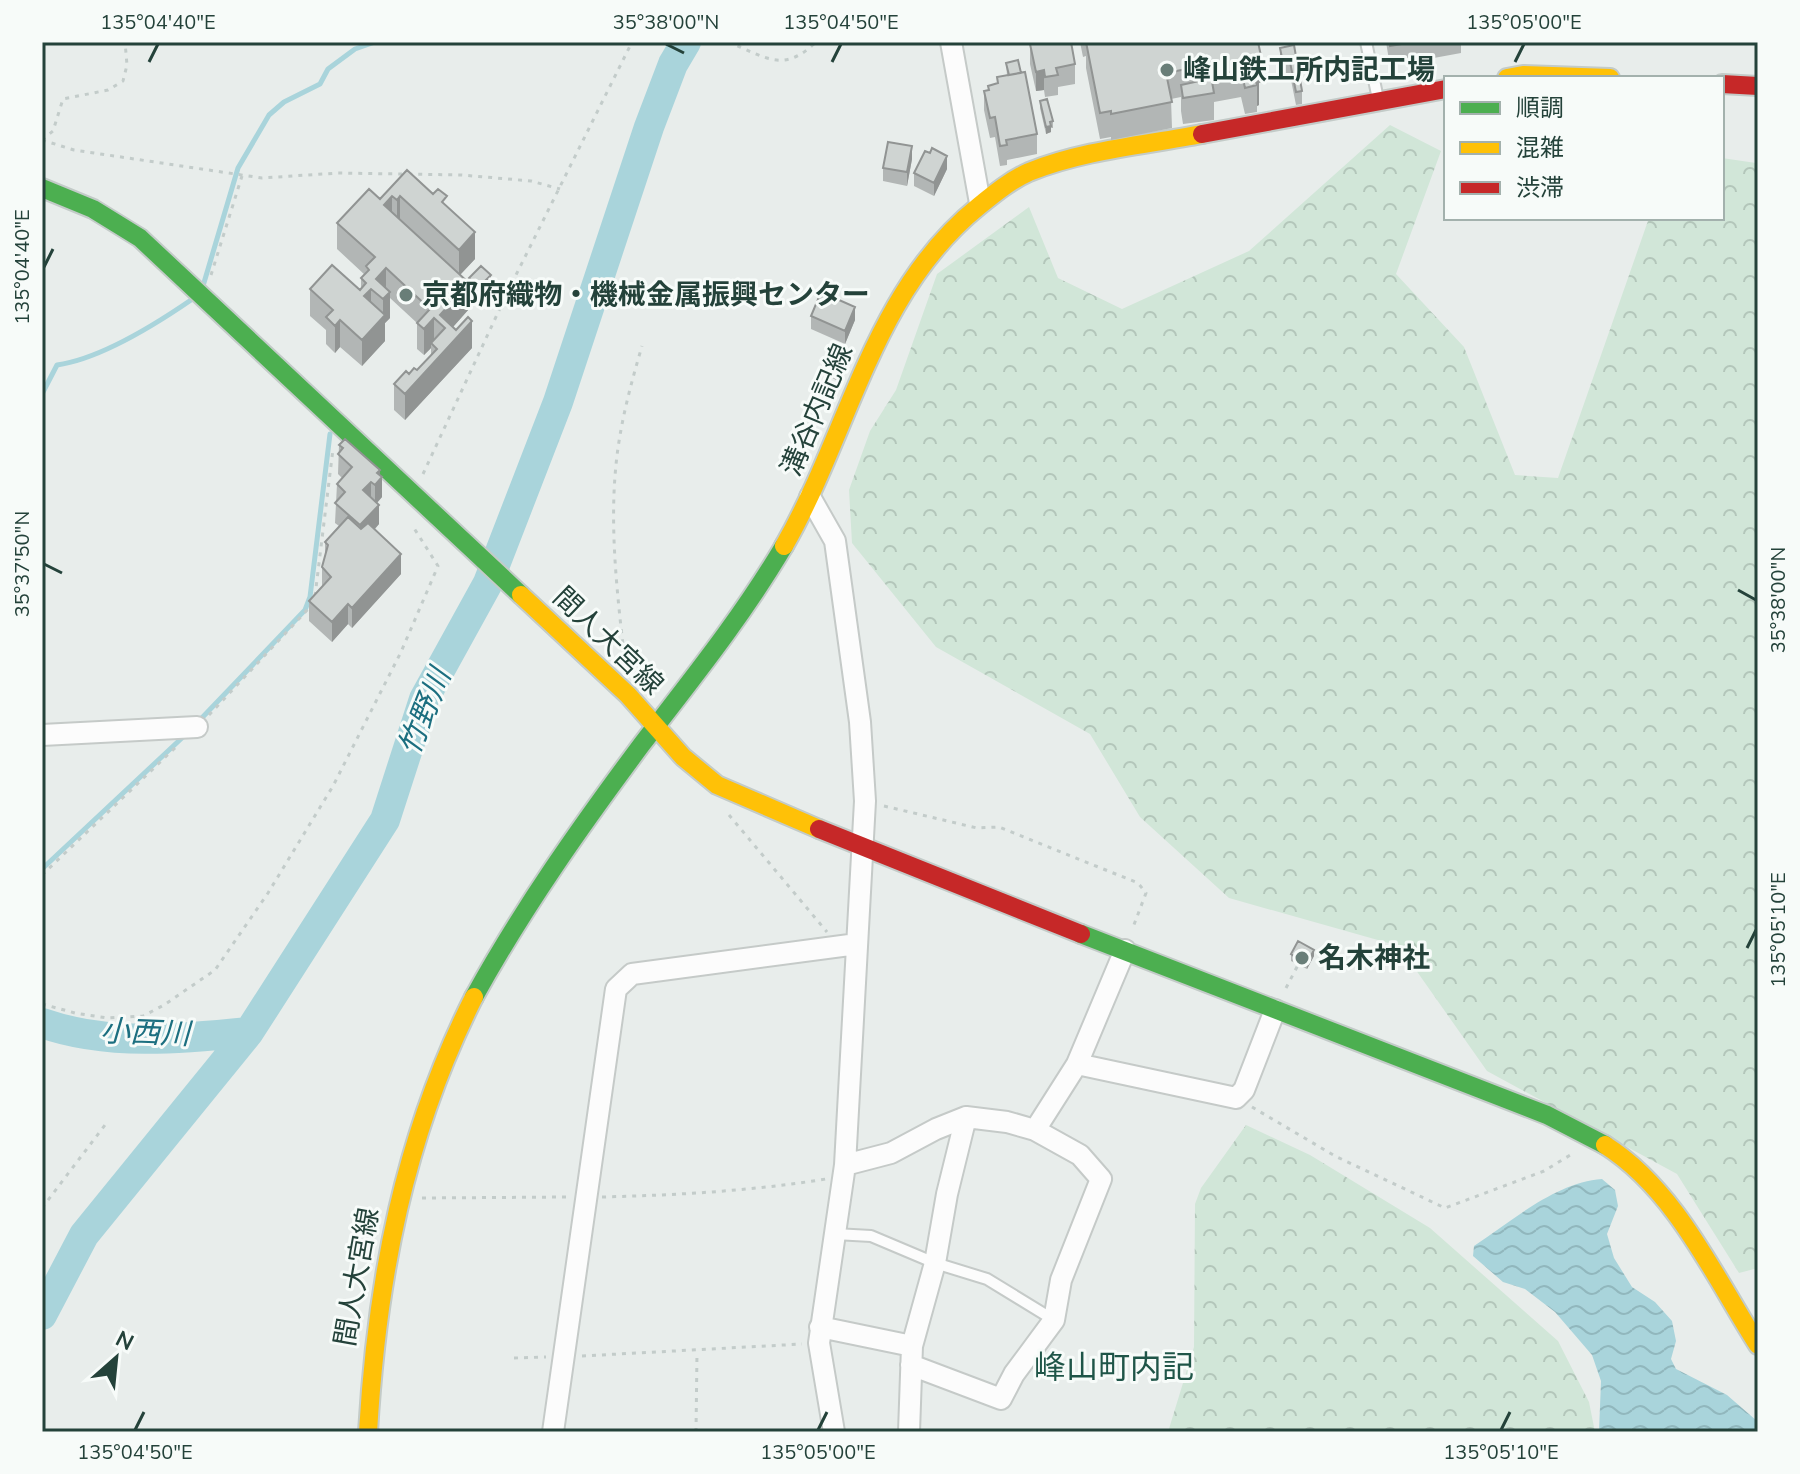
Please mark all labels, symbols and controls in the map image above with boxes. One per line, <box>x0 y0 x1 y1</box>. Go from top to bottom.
text: 135°04'40"E <box>100 9 216 36</box>
text: 35°38'00"N <box>613 9 719 36</box>
text: 135°04'50"E <box>783 9 899 36</box>
text: 135°05'00"E <box>1466 9 1582 36</box>
place label: 峰山鉄工所内記工場 <box>1183 51 1435 89</box>
marker: 峰山鉄工所内記工場 <box>1158 61 1176 79</box>
legend <box>1444 76 1724 220</box>
text: 順調 <box>1516 92 1564 124</box>
text: 混雑 <box>1516 132 1564 164</box>
text: 渋滞 <box>1516 172 1564 204</box>
text: 135°04'40"E <box>9 209 36 325</box>
place label: 京都府織物・機械金属振興センター <box>422 276 870 314</box>
marker: 京都府織物・機械金属振興センター <box>397 286 415 304</box>
street label: 溝谷内記線 <box>772 338 862 482</box>
text: 35°37'50"N <box>9 511 36 617</box>
text: 35°38'00"N <box>1765 547 1792 653</box>
street label: 間人大宮線 <box>544 579 672 703</box>
water label: 竹野川 <box>389 660 462 761</box>
text: 135°05'10"E <box>1765 872 1792 988</box>
place label: 名木神社 <box>1318 939 1430 977</box>
marker: 名木神社 <box>1293 949 1311 967</box>
water label: 小西川 <box>99 1011 194 1055</box>
street label: 間人大宮線 <box>326 1205 388 1349</box>
north arrow <box>76 1318 156 1398</box>
text: N <box>110 1324 139 1358</box>
district label: 峰山町内記 <box>1034 1346 1194 1389</box>
text: 135°04'50"E <box>77 1439 193 1466</box>
text: 135°05'00"E <box>760 1439 876 1466</box>
text: 135°05'10"E <box>1443 1439 1559 1466</box>

